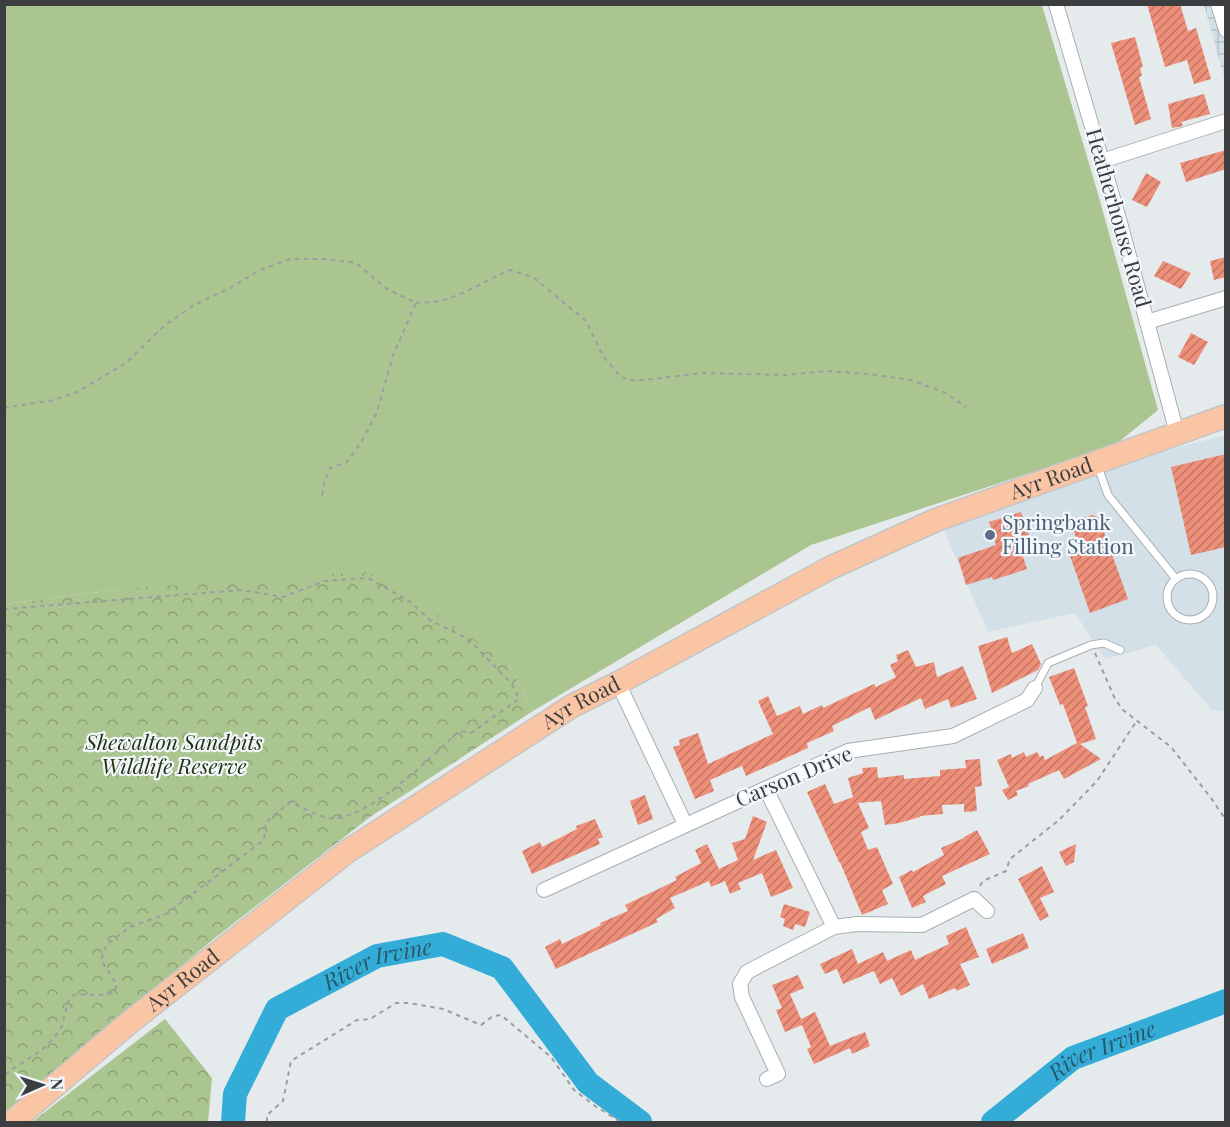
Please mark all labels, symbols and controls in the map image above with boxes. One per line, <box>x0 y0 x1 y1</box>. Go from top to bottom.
street label: Heatherhouse Road <box>1081 125 1159 310</box>
street label: Ayr Road <box>1005 449 1096 505</box>
place label: Springbank Filling Station <box>1002 507 1134 559</box>
marker: Springbank Filling Station <box>983 528 997 542</box>
street label: Ayr Road <box>534 668 624 735</box>
park label: Shewalton Sandpits Wildlife Reserve <box>84 727 263 779</box>
street label: Carson Drive <box>731 738 856 812</box>
water label: River Irvine <box>316 930 434 997</box>
street label: Ayr Road <box>139 941 224 1017</box>
water label: River Irvine <box>1040 1012 1160 1087</box>
north arrow <box>12 1055 72 1115</box>
text: N <box>47 1078 68 1091</box>

